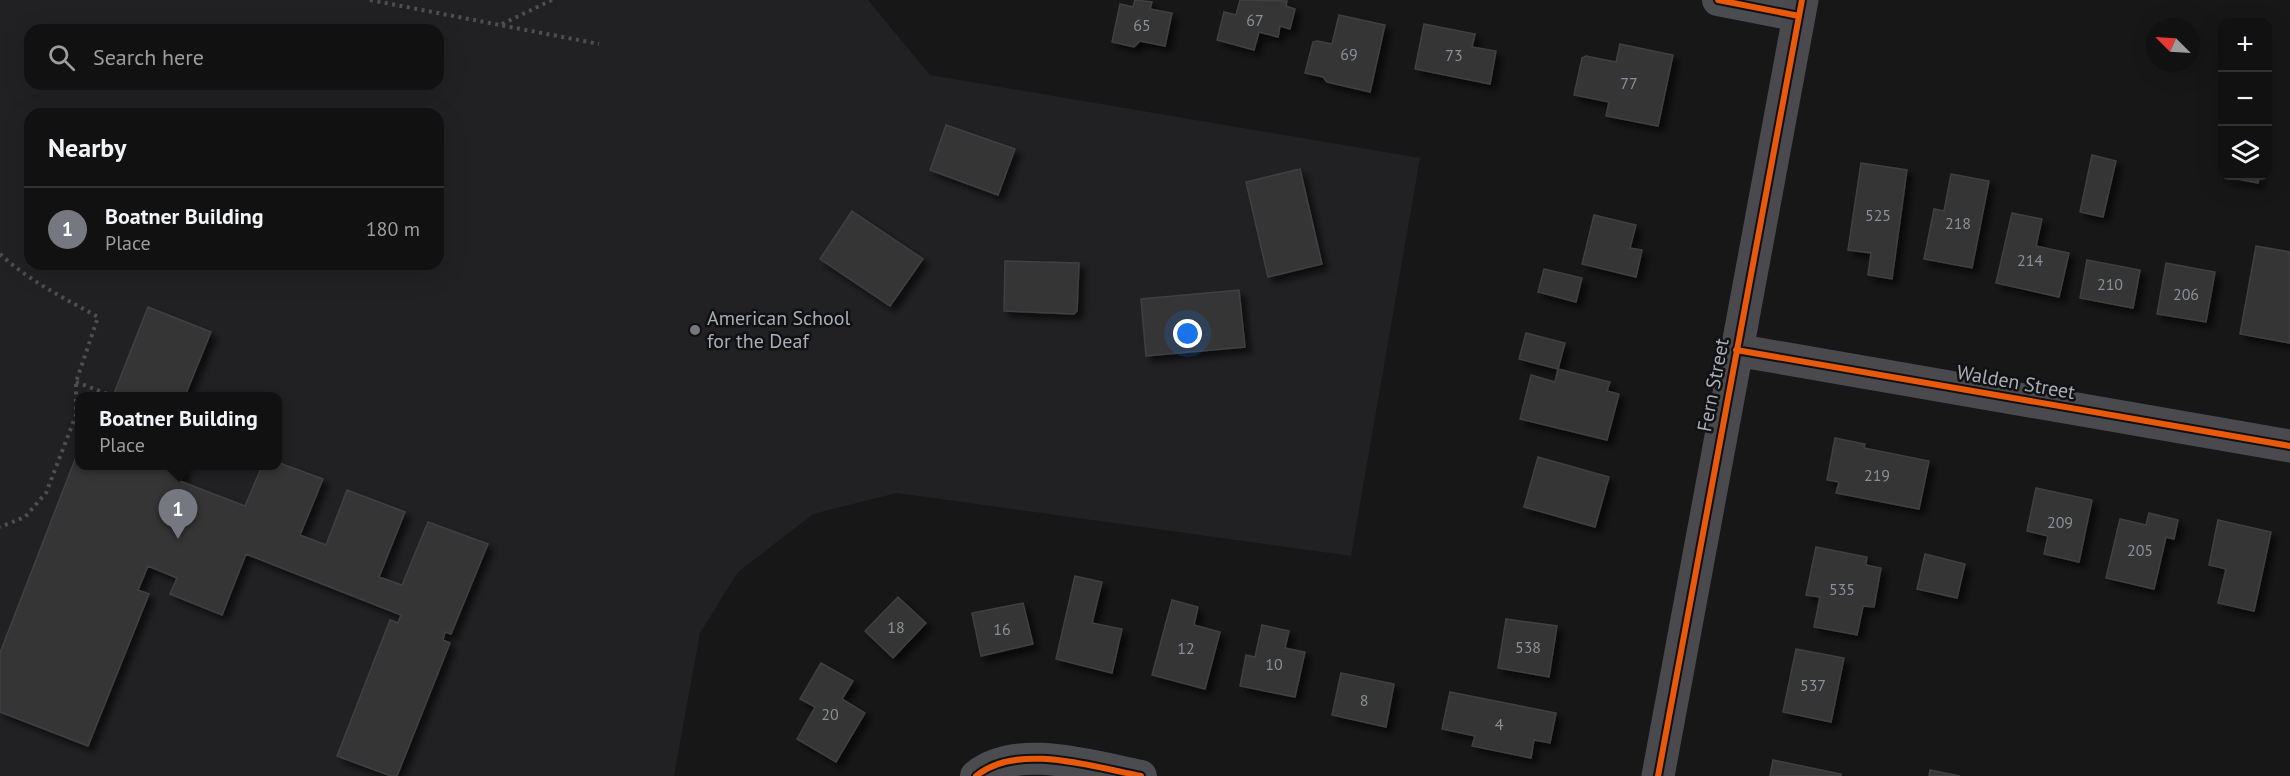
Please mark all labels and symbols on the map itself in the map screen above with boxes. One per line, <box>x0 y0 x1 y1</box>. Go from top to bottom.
house number: 67 <box>1246 10 1264 30</box>
house number: 65 <box>1133 15 1151 35</box>
north arrow <box>2146 18 2200 72</box>
house number: 69 <box>1340 44 1358 64</box>
house number: 73 <box>1445 45 1463 65</box>
house number: 77 <box>1620 73 1638 93</box>
house number: 525 <box>1865 205 1891 225</box>
house number: 218 <box>1945 213 1971 233</box>
house number: 214 <box>2017 250 2043 270</box>
house number: 210 <box>2097 274 2123 294</box>
house number: 206 <box>2173 284 2199 304</box>
place label: American School for the Deaf <box>707 305 850 354</box>
your location <box>1173 319 1202 348</box>
marker: American School for the Deaf <box>688 323 702 337</box>
street label: Fern Street <box>1691 336 1735 434</box>
street label: Walden Street <box>1955 359 2077 405</box>
house number: 219 <box>1864 465 1890 485</box>
pin: 1 <box>158 490 198 539</box>
house number: 209 <box>2047 512 2073 532</box>
house number: 205 <box>2127 540 2153 560</box>
house number: 535 <box>1829 579 1855 599</box>
house number: 18 <box>887 617 905 637</box>
house number: 16 <box>993 619 1011 639</box>
house number: 538 <box>1515 637 1541 657</box>
house number: 12 <box>1177 638 1195 658</box>
house number: 10 <box>1265 654 1283 674</box>
house number: 537 <box>1800 675 1826 695</box>
house number: 8 <box>1360 690 1368 710</box>
house number: 20 <box>821 704 839 724</box>
house number: 4 <box>1495 714 1504 734</box>

